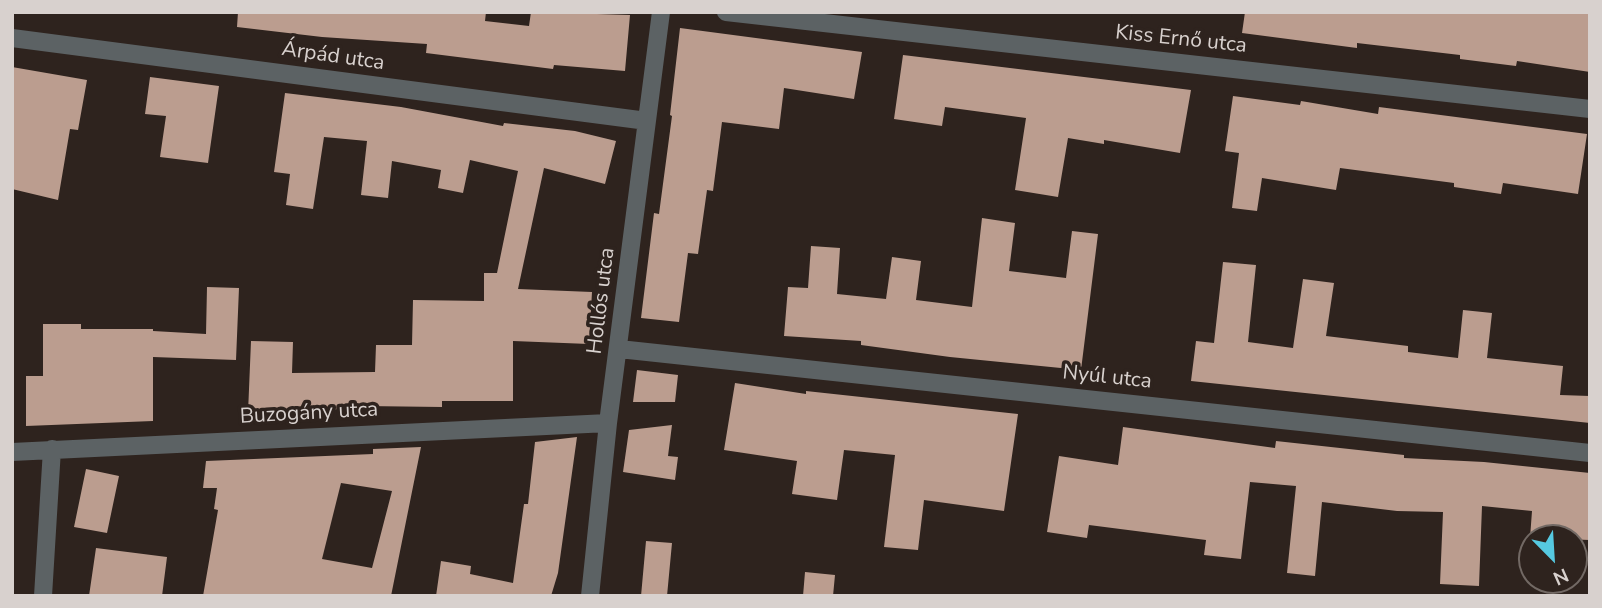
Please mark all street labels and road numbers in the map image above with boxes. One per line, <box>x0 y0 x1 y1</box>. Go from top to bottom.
street label: Kiss Ernő utca <box>1114 21 1248 59</box>
street label: Árpád utca <box>280 37 386 77</box>
street label: Hollós utca <box>583 246 621 356</box>
street label: Nyúl utca <box>1061 361 1153 395</box>
street label: Buzogány utca <box>239 398 379 430</box>

